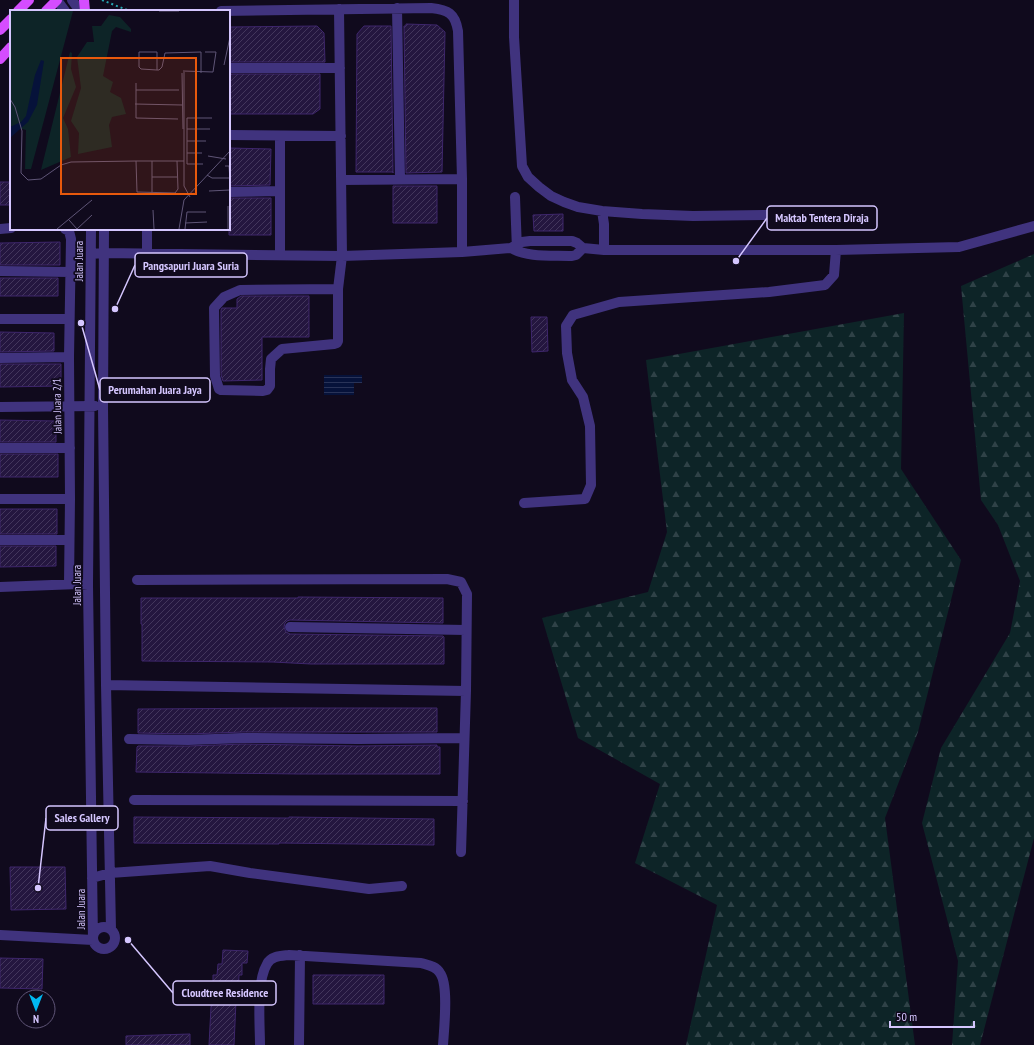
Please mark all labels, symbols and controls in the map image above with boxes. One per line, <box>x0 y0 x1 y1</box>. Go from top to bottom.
inset map <box>10 10 230 230</box>
callout: Maktab Tentera Diraja <box>767 206 877 230</box>
text: Maktab Tentera Diraja <box>775 210 869 225</box>
street label: Jalan Juara <box>72 241 86 282</box>
callout: Pangsapuri Juara Suria <box>135 253 247 277</box>
text: Pangsapuri Juara Suria <box>143 258 239 273</box>
street label: Jalan Juara 2/1 <box>50 378 65 435</box>
callout: Perumahan Juara Jaya <box>100 378 210 402</box>
text: Perumahan Juara Jaya <box>108 382 202 397</box>
street label: Jalan Juara <box>70 565 84 606</box>
callout: Sales Gallery <box>46 806 118 830</box>
text: Sales Gallery <box>54 810 110 825</box>
street label: Jalan Juara <box>74 889 88 930</box>
callout: Cloudtree Residence <box>173 981 276 1005</box>
text: Cloudtree Residence <box>182 985 268 1000</box>
north arrow <box>16 989 56 1029</box>
scale bar <box>890 1003 974 1029</box>
text: 50 m <box>896 1009 917 1024</box>
text: N <box>33 1012 39 1026</box>

